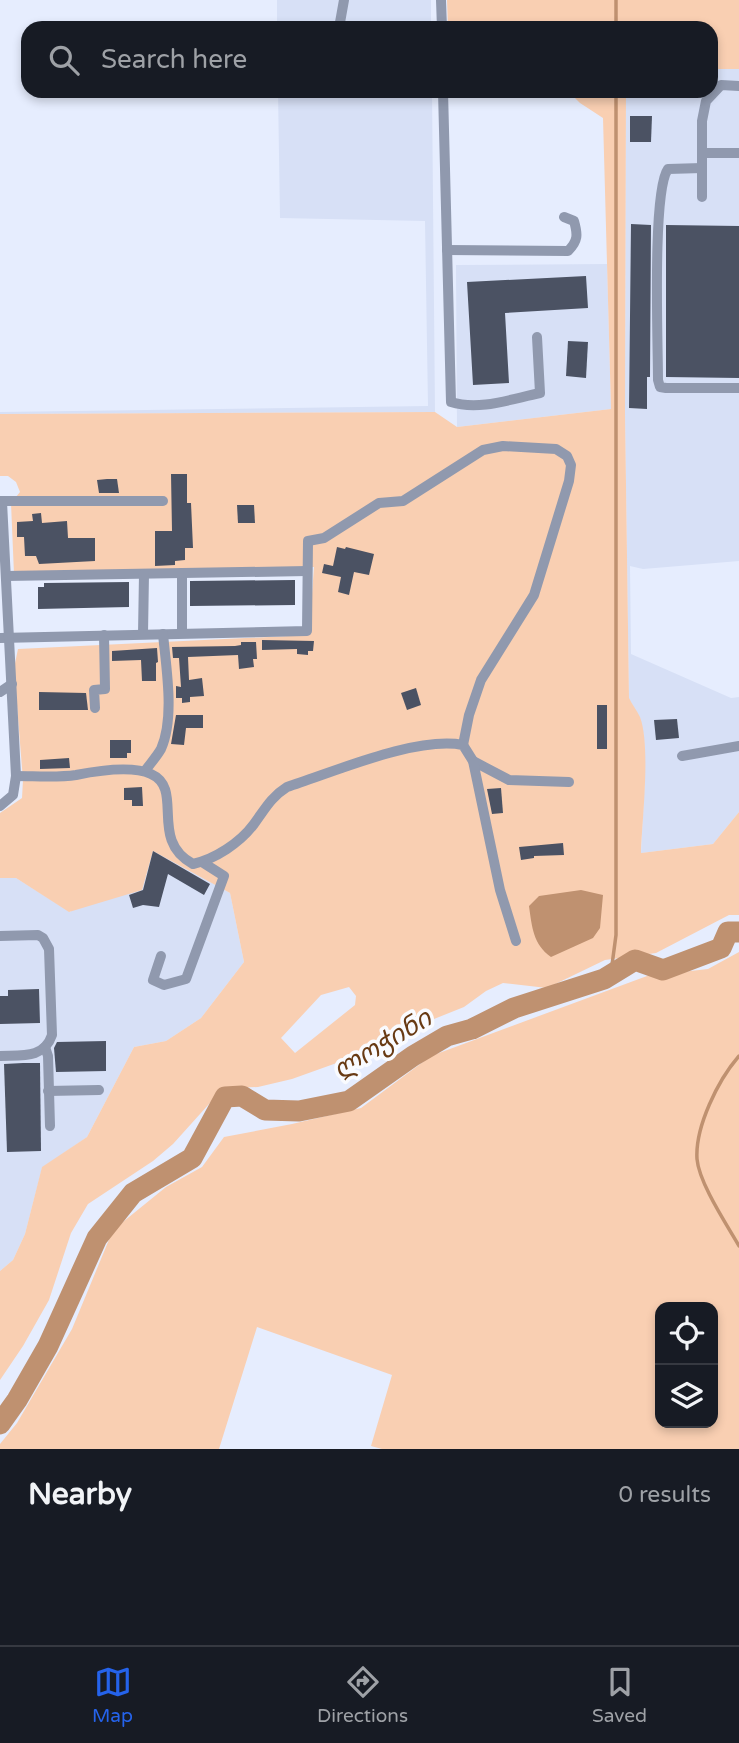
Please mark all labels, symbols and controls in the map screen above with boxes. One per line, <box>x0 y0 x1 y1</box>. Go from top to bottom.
search box <box>21 21 718 98</box>
icon: search <box>45 41 83 79</box>
text: Search here <box>101 44 247 75</box>
water label: ლოჭინი <box>327 1002 438 1085</box>
map controls <box>655 1302 718 1428</box>
button: locate <box>655 1302 718 1365</box>
button: layers <box>655 1365 718 1428</box>
text: Nearby <box>28 1476 132 1513</box>
text: 0 results <box>618 1481 711 1509</box>
tab: Map <box>92 1663 133 1727</box>
tab: Directions <box>317 1663 408 1727</box>
tab: Saved <box>592 1663 647 1727</box>

